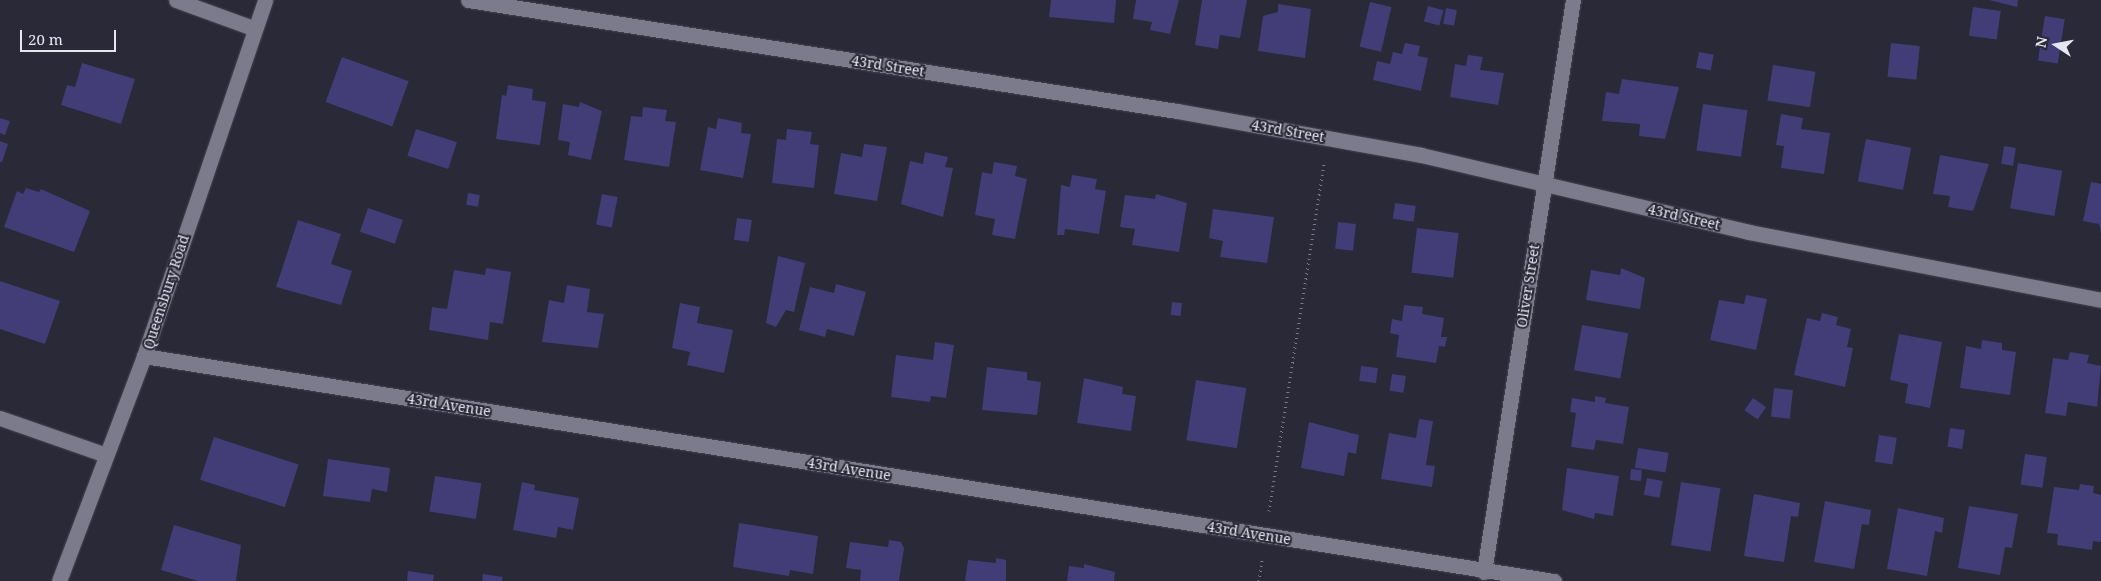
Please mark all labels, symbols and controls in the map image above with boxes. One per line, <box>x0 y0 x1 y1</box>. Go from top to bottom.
scale bar <box>22 20 119 52</box>
north arrow <box>2031 20 2081 70</box>
text: 20 m <box>28 29 63 49</box>
text: N <box>2030 35 2051 49</box>
street label: 43rd Street <box>850 52 926 80</box>
street label: 43rd Street <box>1250 116 1326 146</box>
street label: 43rd Street <box>1646 201 1722 233</box>
street label: Queensbury Road <box>140 233 192 351</box>
street label: Oliver Street <box>1513 243 1543 329</box>
street label: 43rd Avenue <box>406 390 492 420</box>
street label: 43rd Avenue <box>806 454 892 484</box>
street label: 43rd Avenue <box>1206 518 1292 548</box>

